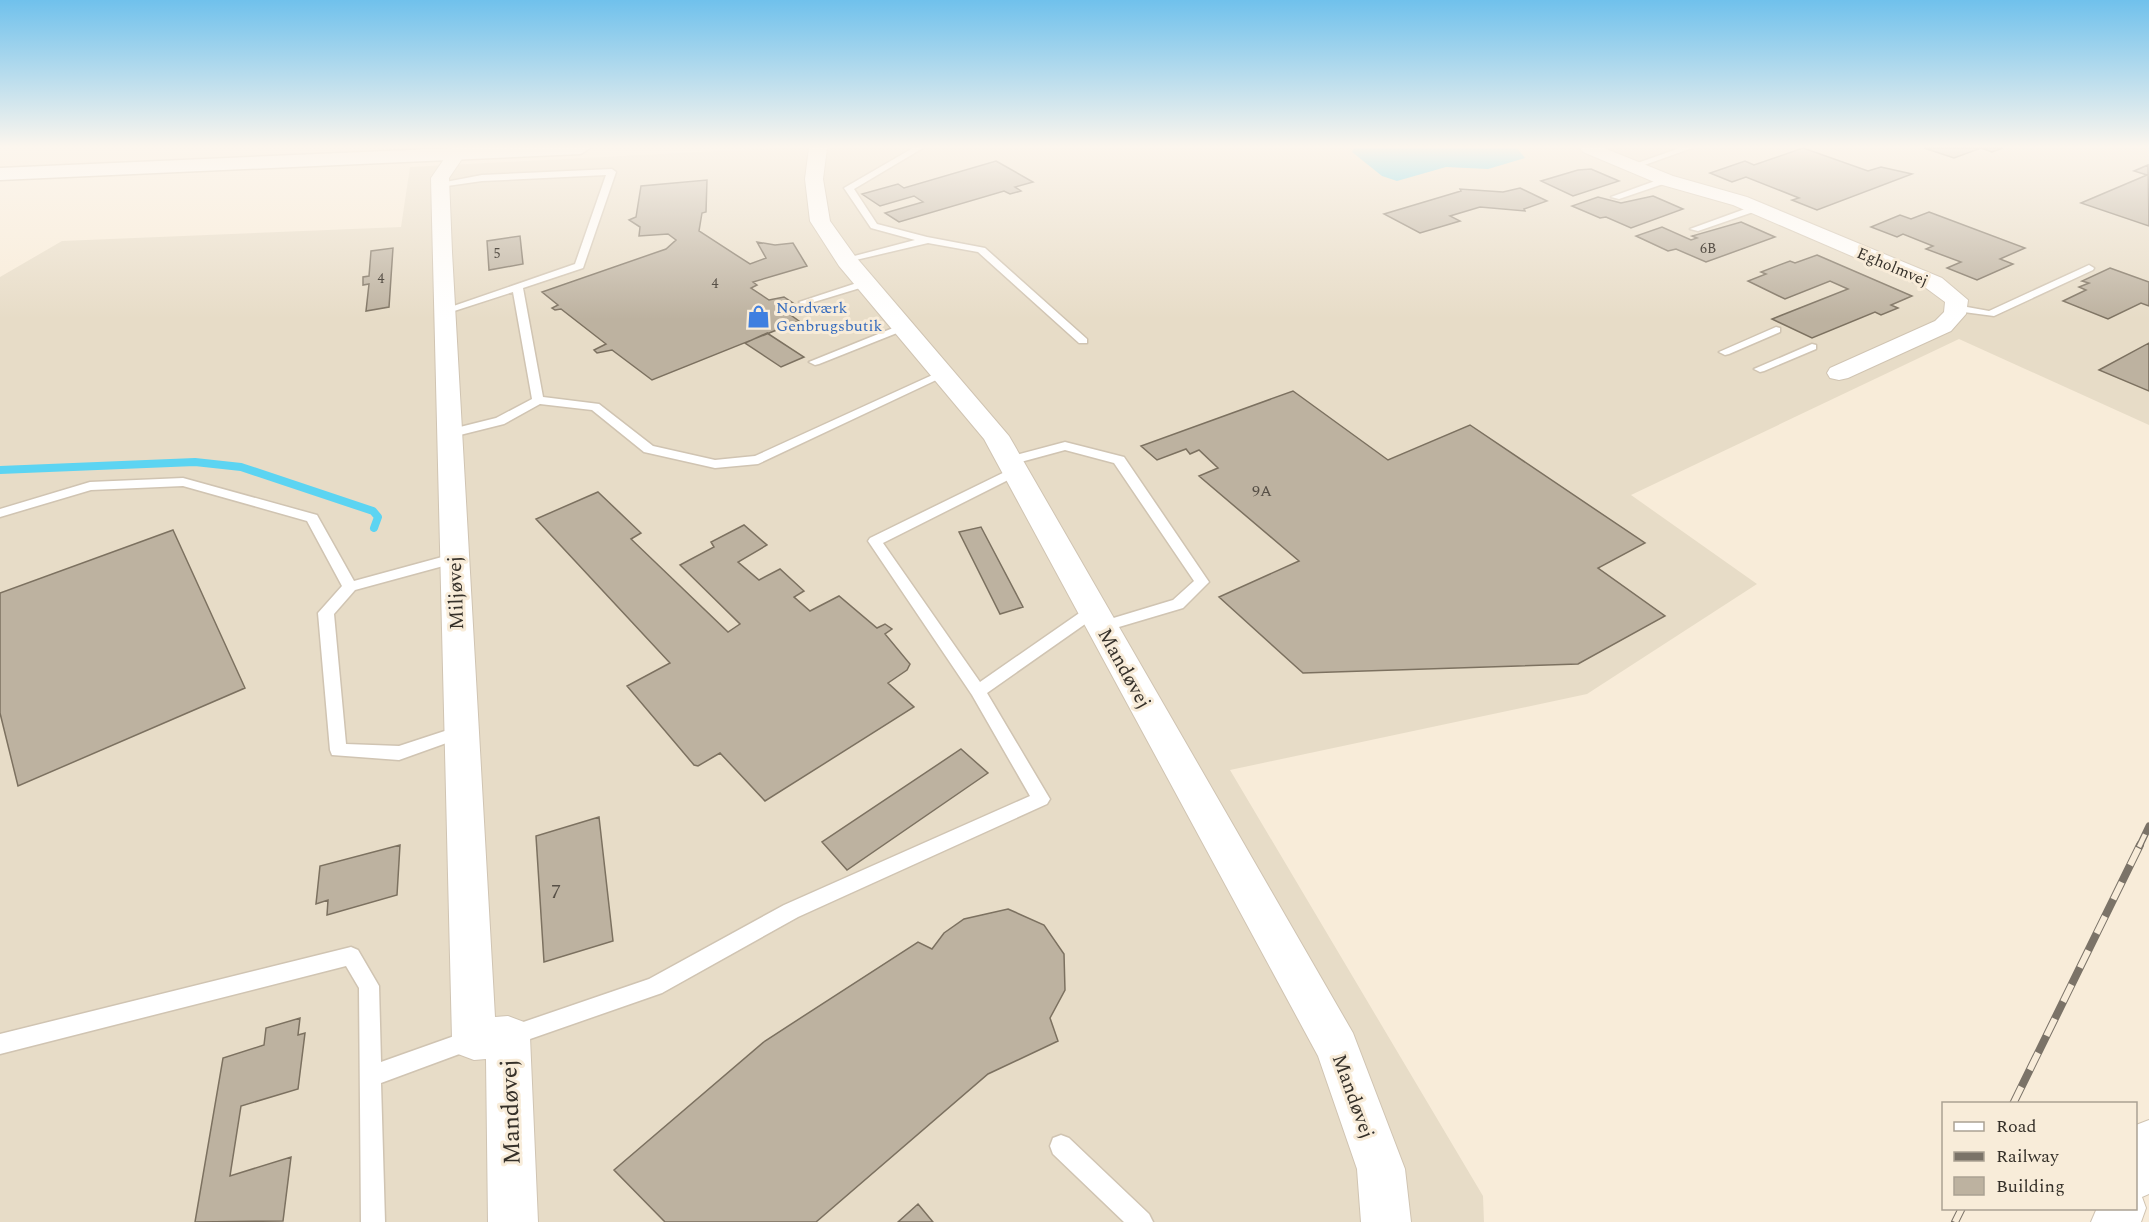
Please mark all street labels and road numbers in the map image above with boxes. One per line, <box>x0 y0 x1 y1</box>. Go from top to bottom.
street label: Egholmvej <box>1853 241 1932 293</box>
street label: Miljøvej <box>440 555 472 630</box>
street label: Mandøvej <box>1090 623 1159 714</box>
street label: Mandøvej <box>1324 1050 1382 1143</box>
street label: Mandøvej <box>491 1058 531 1165</box>

